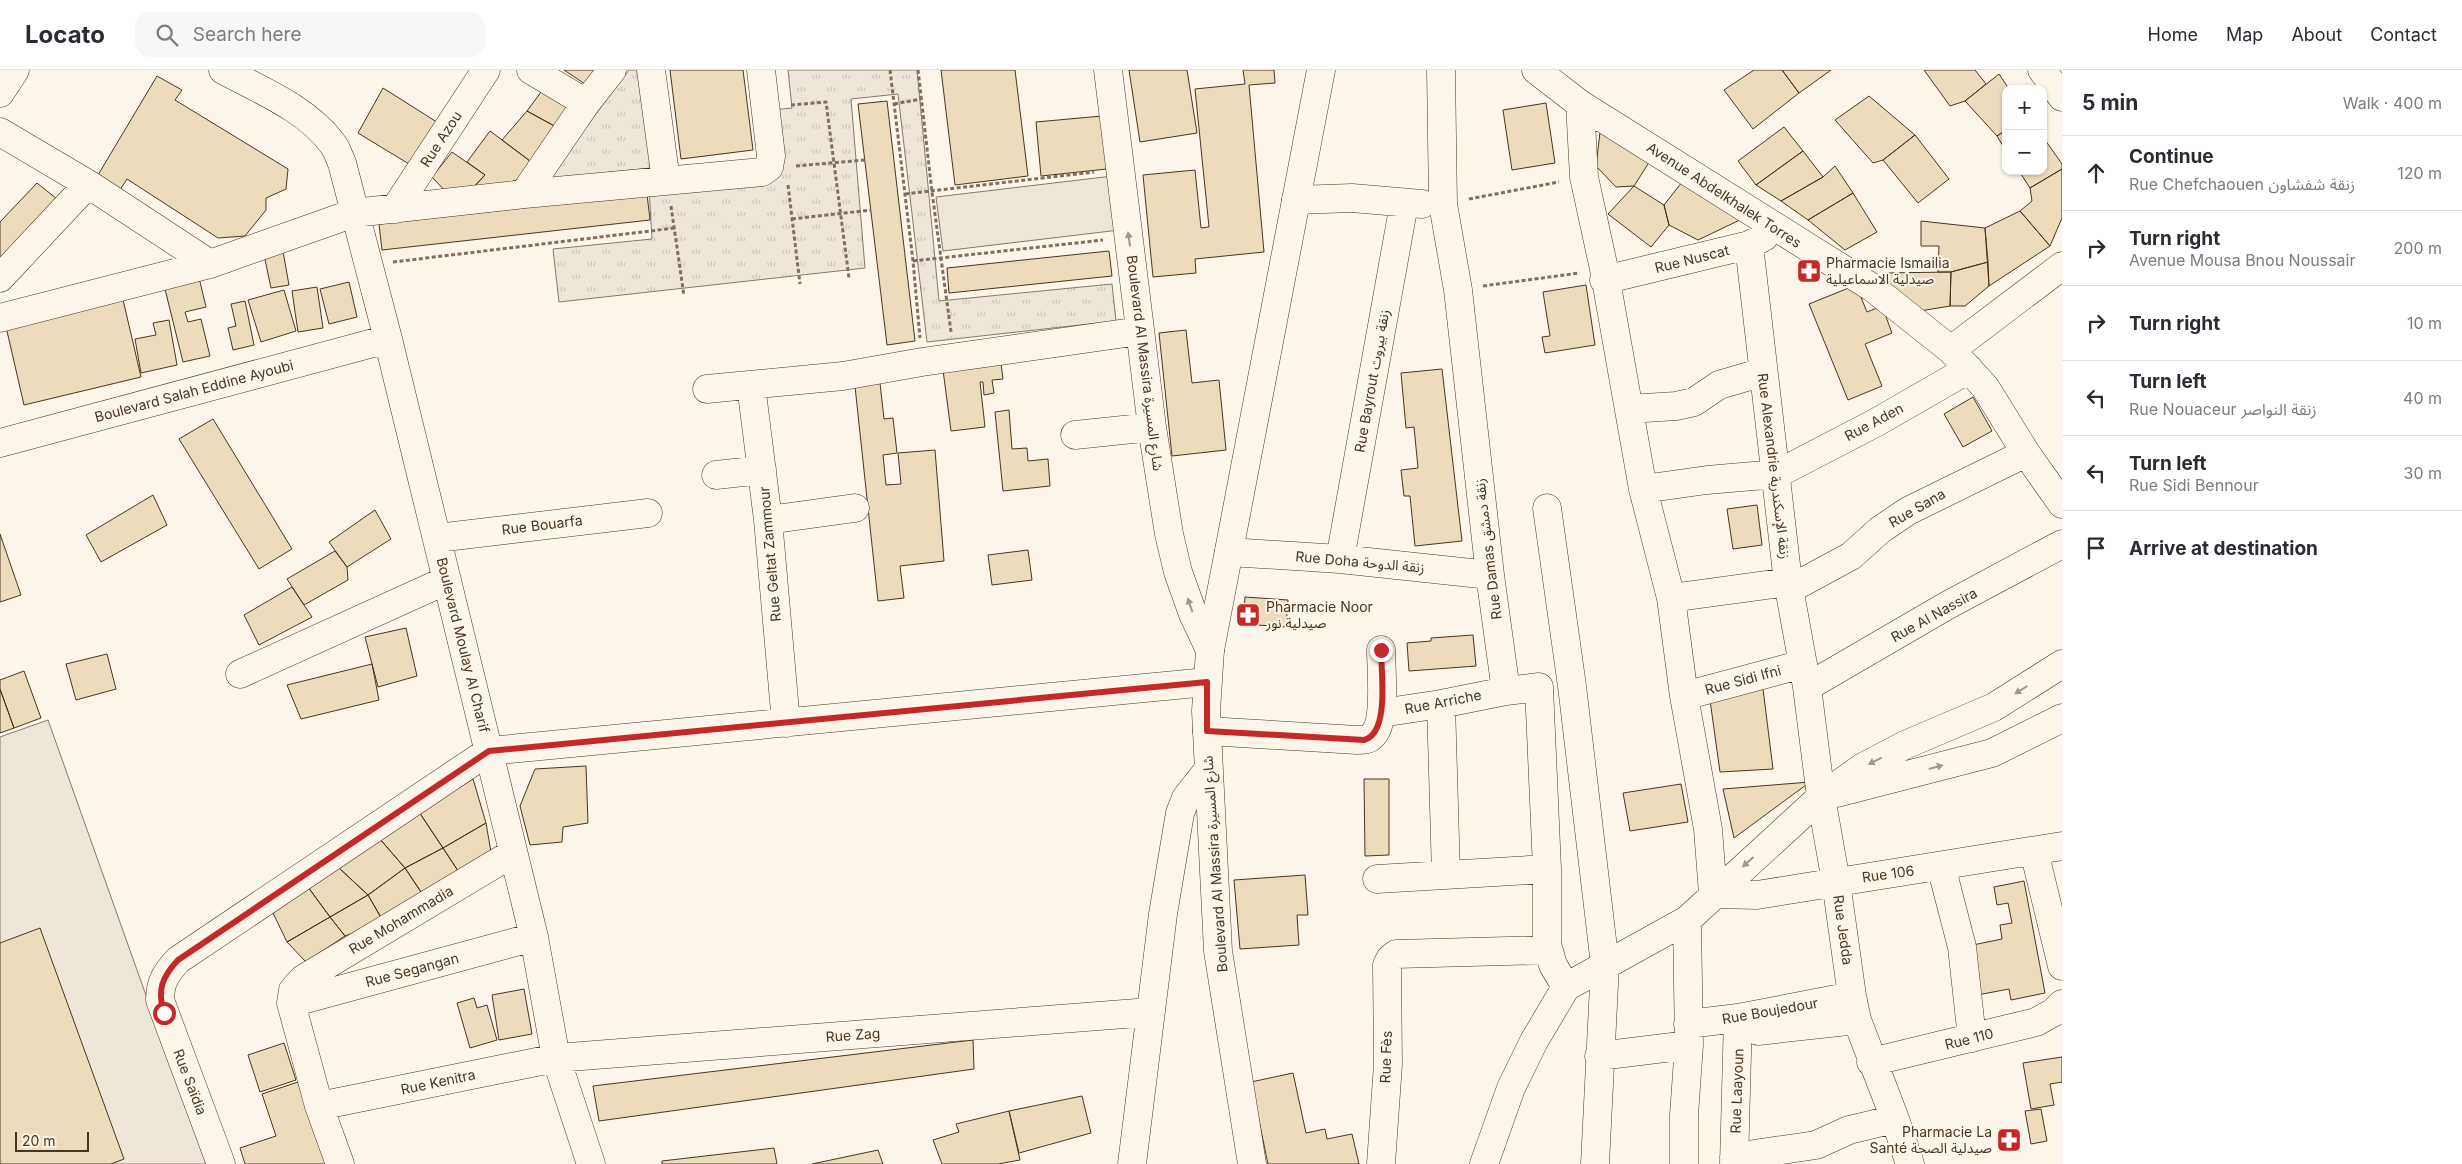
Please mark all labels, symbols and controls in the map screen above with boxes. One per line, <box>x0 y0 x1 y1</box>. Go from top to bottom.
search box <box>135 12 485 57</box>
text: Locato <box>25 20 105 49</box>
icon: search <box>153 21 181 49</box>
text: Search here <box>193 23 301 46</box>
text: Home <box>2148 24 2198 45</box>
text: Map <box>2226 24 2263 45</box>
text: About <box>2291 24 2342 45</box>
text: Contact <box>2370 24 2437 45</box>
map controls <box>2002 85 2047 175</box>
button: + <box>2002 85 2047 130</box>
text: 5 min <box>2082 90 2138 115</box>
text: Walk · 400 m <box>2343 93 2442 113</box>
street label: Rue Azou <box>416 108 465 170</box>
button: − <box>2002 130 2047 175</box>
street label: Avenue Abdelkhalek Torres <box>1644 138 1805 251</box>
text: Continue <box>2129 145 2214 168</box>
icon: ahead <box>2082 159 2110 187</box>
text: 120 m <box>2397 163 2442 183</box>
text: Rue Chefchaouen زنقة شفشاون <box>2129 174 2355 194</box>
text: Turn right <box>2129 227 2220 250</box>
one-way arrow <box>1124 230 1132 246</box>
icon: right <box>2082 234 2110 262</box>
text: 200 m <box>2394 238 2442 258</box>
street label: Rue Nuscat <box>1653 241 1731 276</box>
text: Avenue Mousa Bnou Noussair <box>2129 250 2356 270</box>
street label: Boulevard Al Massira شارع المسيرة <box>1121 254 1167 472</box>
place label: Pharmacie Ismailia صيدلية الاسماعيلية <box>1826 254 1950 287</box>
pharmacy icon: Pharmacie Ismailia صيدلية الاسماعيلية <box>1796 258 1822 284</box>
street label: Rue Bayrout زنقة بيروت <box>1351 308 1393 454</box>
icon: right <box>2082 309 2110 337</box>
text: Turn right <box>2129 312 2220 335</box>
text: 10 m <box>2407 313 2442 333</box>
street label: Boulevard Salah Eddine Ayoubi <box>93 356 295 425</box>
text: Turn left <box>2129 370 2207 393</box>
street label: Rue Alexandrie زنقة الإسكندرية <box>1753 372 1794 560</box>
icon: left <box>2082 384 2110 412</box>
text: 40 m <box>2403 388 2442 408</box>
street label: Rue Aden <box>1841 399 1906 444</box>
text: Rue Nouaceur زنقة النواصر <box>2129 399 2317 419</box>
text: Turn left <box>2129 452 2207 475</box>
icon: left <box>2082 459 2110 487</box>
text: 30 m <box>2404 463 2442 483</box>
text: Rue Sidi Bennour <box>2129 475 2259 495</box>
street label: Rue Damas زنقة دمشق <box>1470 477 1507 621</box>
street label: Rue Sana <box>1885 485 1948 531</box>
street label: Rue Geltat Zammour <box>755 486 784 622</box>
street label: Rue Bouarfa <box>501 511 583 538</box>
icon: arrive <box>2082 534 2110 562</box>
text: Arrive at destination <box>2129 537 2318 560</box>
street label: Rue Doha زنقة الدوحة <box>1295 547 1425 577</box>
street label: Boulevard Moulay Al Charif <box>433 556 493 734</box>
street label: Rue Al Nassira <box>1888 584 1980 645</box>
one-way arrow <box>1186 598 1193 613</box>
place label: Pharmacie Noor صيدلية نور <box>1265 598 1373 632</box>
pharmacy icon: Pharmacie Noor صيدلية نور <box>1235 602 1261 628</box>
route end <box>1370 639 1393 662</box>
street label: Rue Sidi Ifni <box>1703 661 1783 698</box>
one-way arrow <box>2014 685 2027 695</box>
street label: Rue Arriche <box>1403 686 1483 717</box>
street label: Boulevard Al Massira شارع المسيرة <box>1198 755 1234 973</box>
one-way arrow <box>1868 757 1882 765</box>
one-way arrow <box>1928 763 1943 771</box>
one-way arrow <box>1743 856 1755 868</box>
street label: Rue 106 <box>1861 861 1915 886</box>
street label: Rue Mohammadia <box>345 882 456 957</box>
street label: Rue Jedda <box>1830 894 1857 966</box>
street label: Rue Segangan <box>363 949 460 990</box>
street label: Rue Boujedour <box>1721 994 1819 1027</box>
route start <box>153 1002 176 1025</box>
street label: Rue Zag <box>825 1024 881 1045</box>
street label: Rue 110 <box>1943 1024 1995 1053</box>
street label: Rue Fès <box>1376 1030 1395 1084</box>
street label: Rue Saïdia <box>170 1046 211 1117</box>
street label: Rue Laayoun <box>1727 1048 1746 1134</box>
street label: Rue Kenitra <box>399 1065 477 1098</box>
place label: Pharmacie La Santé صيدلية الصحة <box>1869 1123 1992 1156</box>
pharmacy icon: Pharmacie La Santé صيدلية الصحة <box>1996 1127 2022 1153</box>
scale bar <box>15 1129 89 1152</box>
text: 20 m <box>22 1132 56 1149</box>

